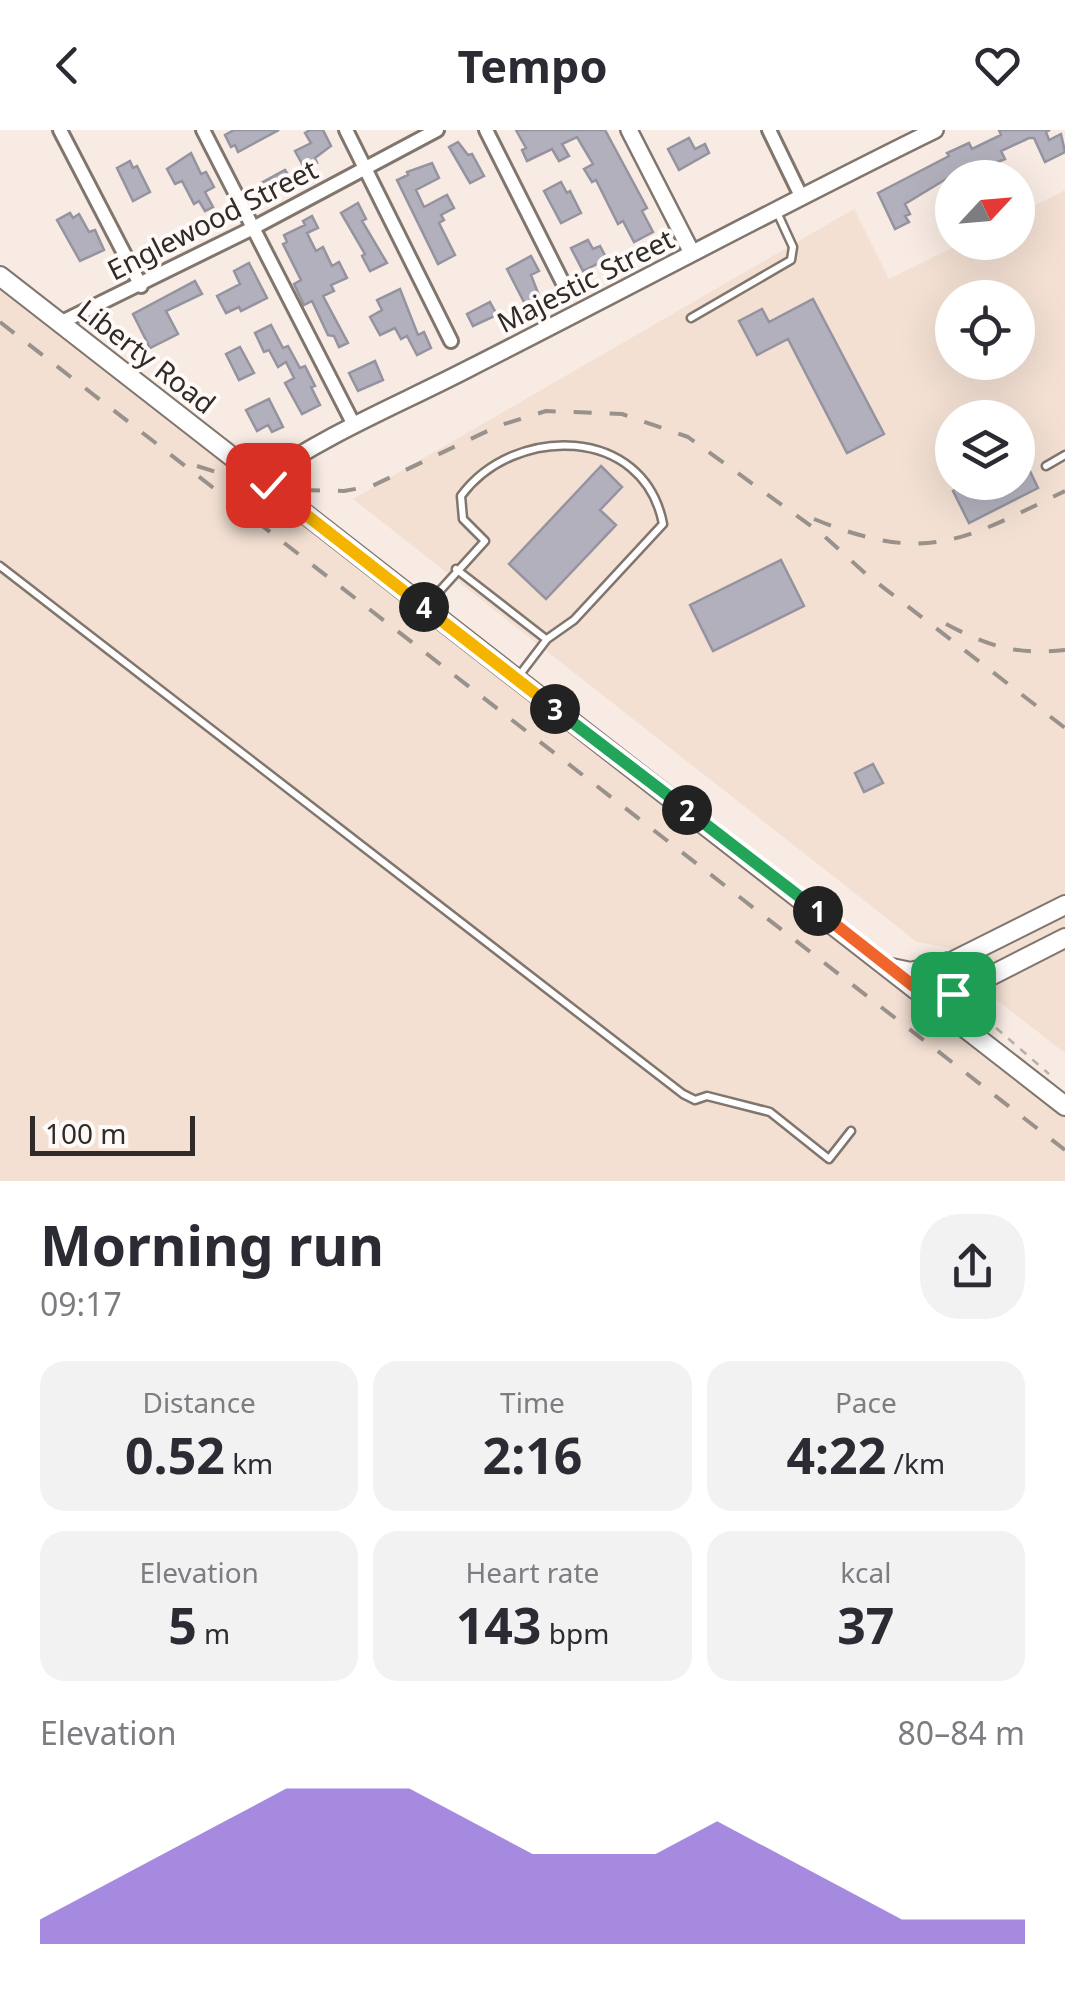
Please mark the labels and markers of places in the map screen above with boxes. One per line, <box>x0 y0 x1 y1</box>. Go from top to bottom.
pin <box>226 443 311 528</box>
pin: 4 <box>399 582 449 632</box>
pin: 3 <box>530 684 580 734</box>
pin: 2 <box>662 785 712 835</box>
pin: 1 <box>793 886 843 936</box>
pin <box>911 952 996 1037</box>

